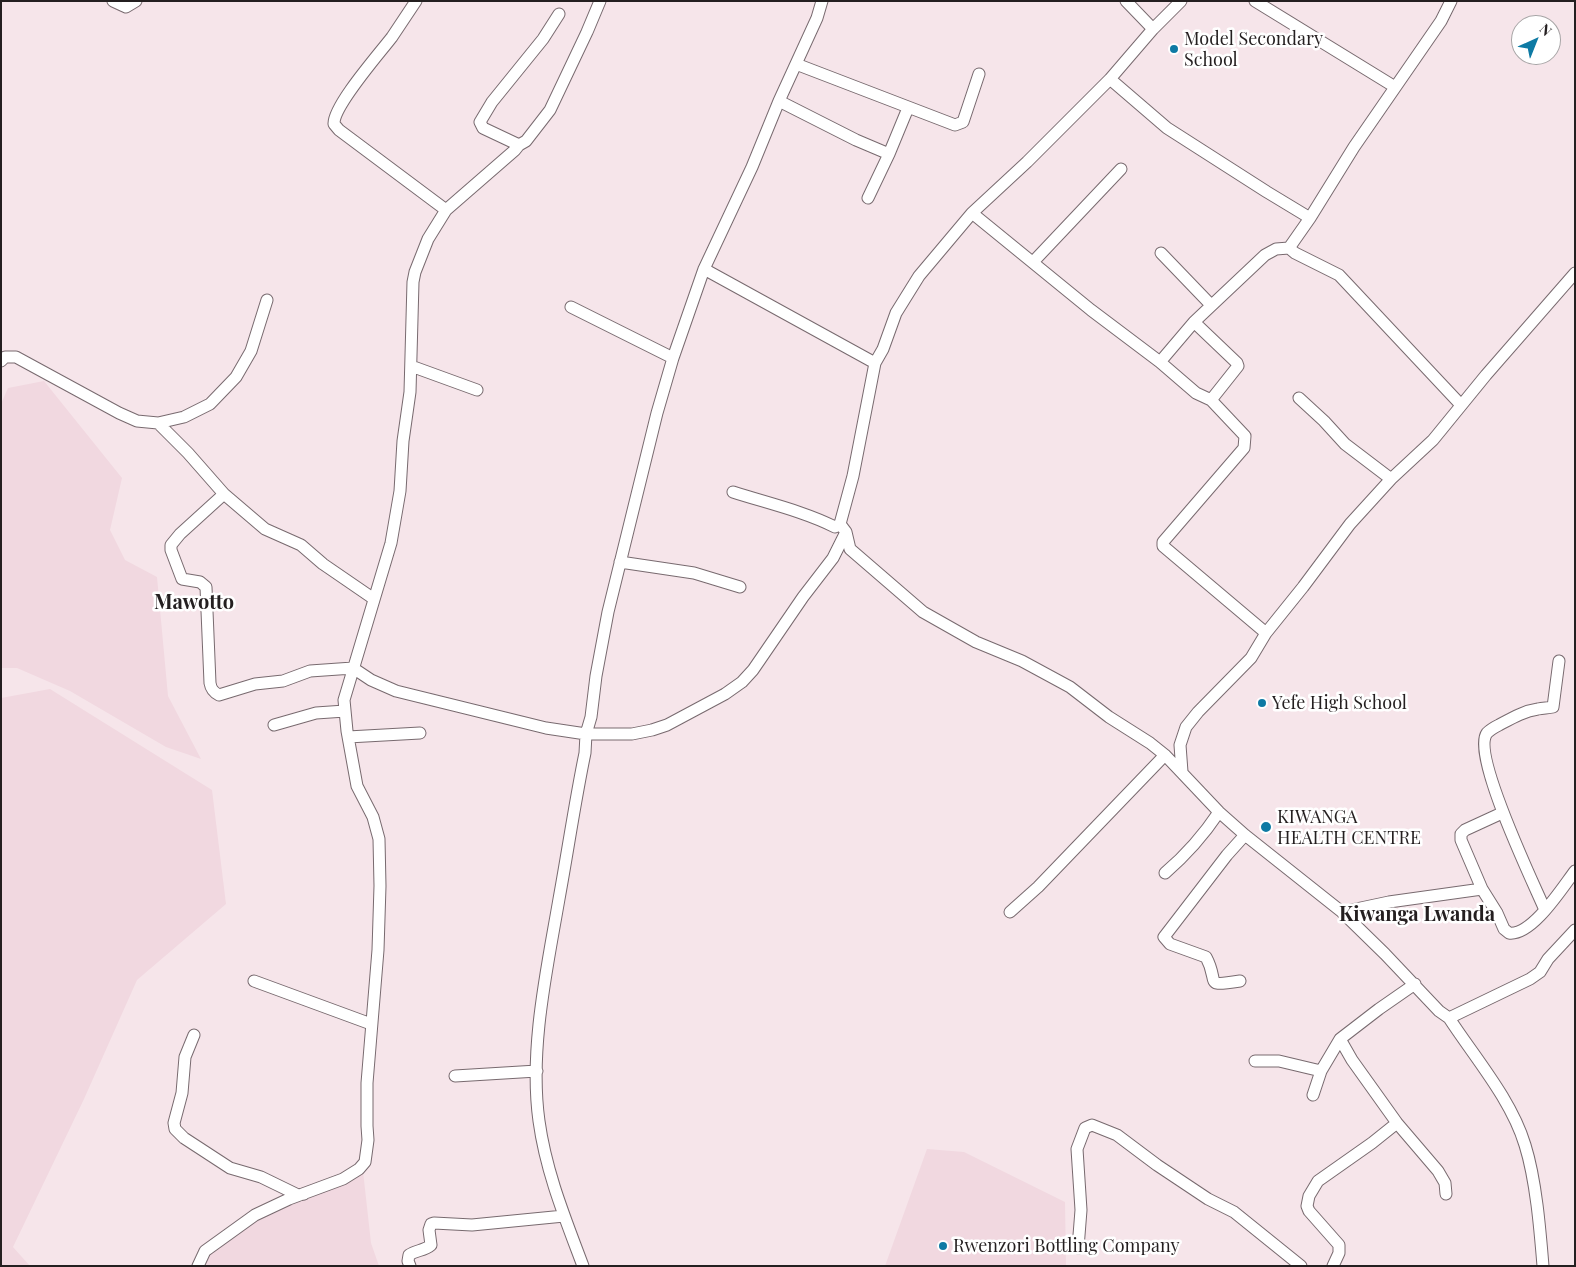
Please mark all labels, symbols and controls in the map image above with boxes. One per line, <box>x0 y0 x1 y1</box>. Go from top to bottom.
north arrow <box>1511 15 1561 65</box>
text: N <box>1536 19 1556 40</box>
place label: Model Secondary School <box>1184 28 1323 70</box>
marker: Model Secondary School <box>1168 43 1180 55</box>
district label: Mawotto <box>154 591 234 615</box>
place label: Yefe High School <box>1272 692 1407 714</box>
marker: Yefe High School <box>1256 697 1268 709</box>
place label: KIWANGA HEALTH CENTRE <box>1277 806 1421 849</box>
marker: KIWANGA HEALTH CENTRE <box>1259 820 1273 834</box>
district label: Kiwanga Lwanda <box>1339 903 1495 927</box>
place label: Rwenzori Bottling Company <box>953 1235 1180 1257</box>
marker: Rwenzori Bottling Company <box>937 1240 949 1252</box>

